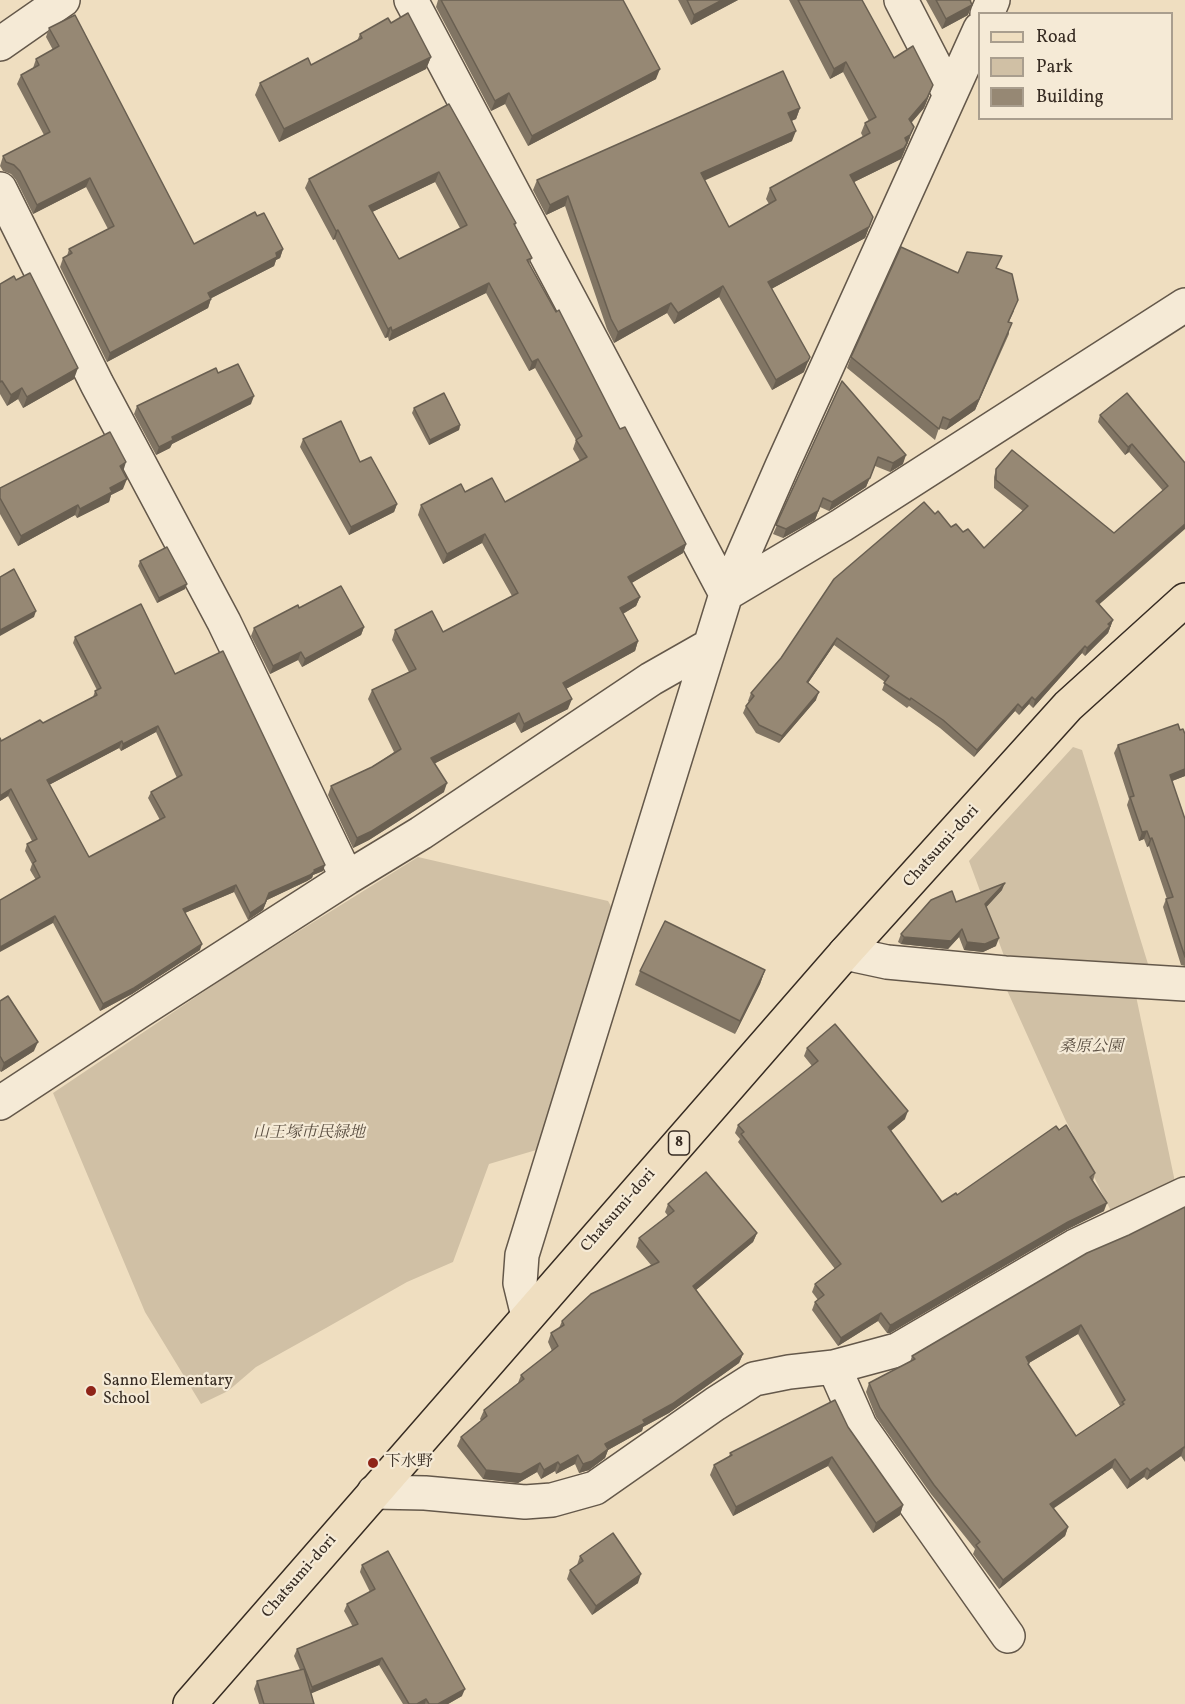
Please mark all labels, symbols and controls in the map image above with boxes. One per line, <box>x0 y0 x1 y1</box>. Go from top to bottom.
legend <box>978 12 1173 120</box>
text: Road <box>1036 25 1077 50</box>
text: Park <box>1036 55 1073 80</box>
text: Building <box>1036 85 1104 110</box>
street label: Chatsumi-dori <box>900 802 984 892</box>
park label: 桑原公園 <box>1059 1038 1123 1058</box>
park label: 山王塚市民緑地 <box>253 1124 365 1144</box>
road number: 8 <box>668 1131 690 1155</box>
street label: Chatsumi-dori <box>578 1165 660 1257</box>
place label: Sanno Elementary School <box>103 1372 233 1410</box>
marker: Sanno Elementary School <box>84 1384 98 1398</box>
place label: 下水野 <box>385 1453 433 1473</box>
marker: 下水野 <box>366 1456 380 1470</box>
street label: Chatsumi-dori <box>259 1531 341 1623</box>

